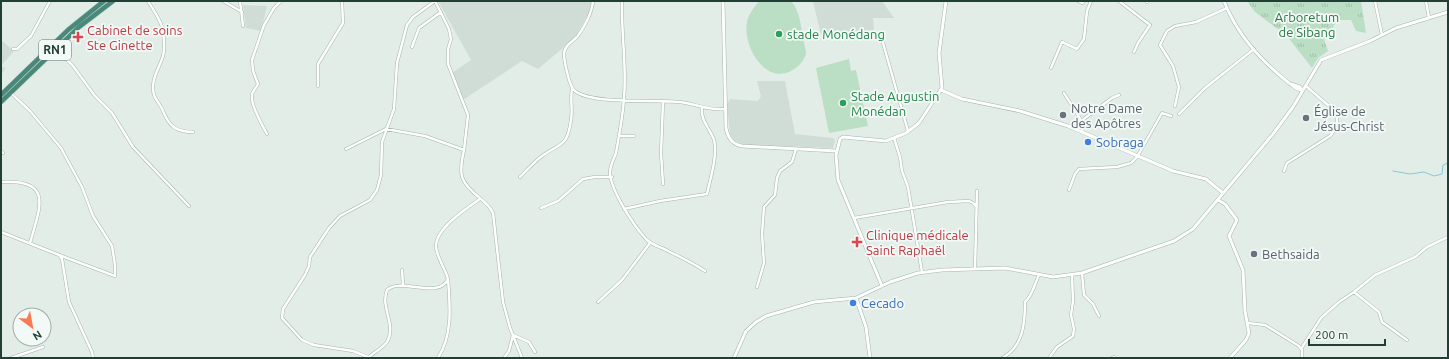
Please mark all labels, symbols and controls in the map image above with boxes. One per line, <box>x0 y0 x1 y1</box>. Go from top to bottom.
park label: Arboretum de Sibang <box>1275 10 1339 39</box>
place label: Cabinet de soins Ste Ginette <box>87 23 183 52</box>
place label: stade Monédang <box>787 27 885 41</box>
marker: stade Monédang <box>774 29 784 39</box>
marker: Cabinet de soins Ste Ginette <box>72 31 84 43</box>
road number: RN1 <box>39 40 71 60</box>
place label: Stade Augustin Monédan <box>851 89 939 118</box>
marker: Stade Augustin Monédan <box>838 98 848 108</box>
place label: Notre Dame des Apôtres <box>1071 101 1142 130</box>
place label: Église de Jésus-Christ <box>1314 103 1384 133</box>
marker: Notre Dame des Apôtres <box>1058 110 1068 120</box>
marker: Église de Jésus-Christ <box>1301 113 1311 123</box>
place label: Sobraga <box>1096 135 1144 149</box>
marker: Sobraga <box>1083 137 1093 147</box>
place label: Clinique médicale Saint Raphaël <box>866 228 969 257</box>
marker: Clinique médicale Saint Raphaël <box>851 236 863 248</box>
place label: Bethsaida <box>1262 247 1320 261</box>
marker: Bethsaida <box>1249 249 1259 259</box>
place label: Cecado <box>861 296 904 310</box>
marker: Cecado <box>848 298 858 308</box>
north arrow <box>12 307 52 347</box>
scale bar <box>1309 321 1385 347</box>
text: N <box>31 328 44 343</box>
text: 200 m <box>1315 328 1348 341</box>

